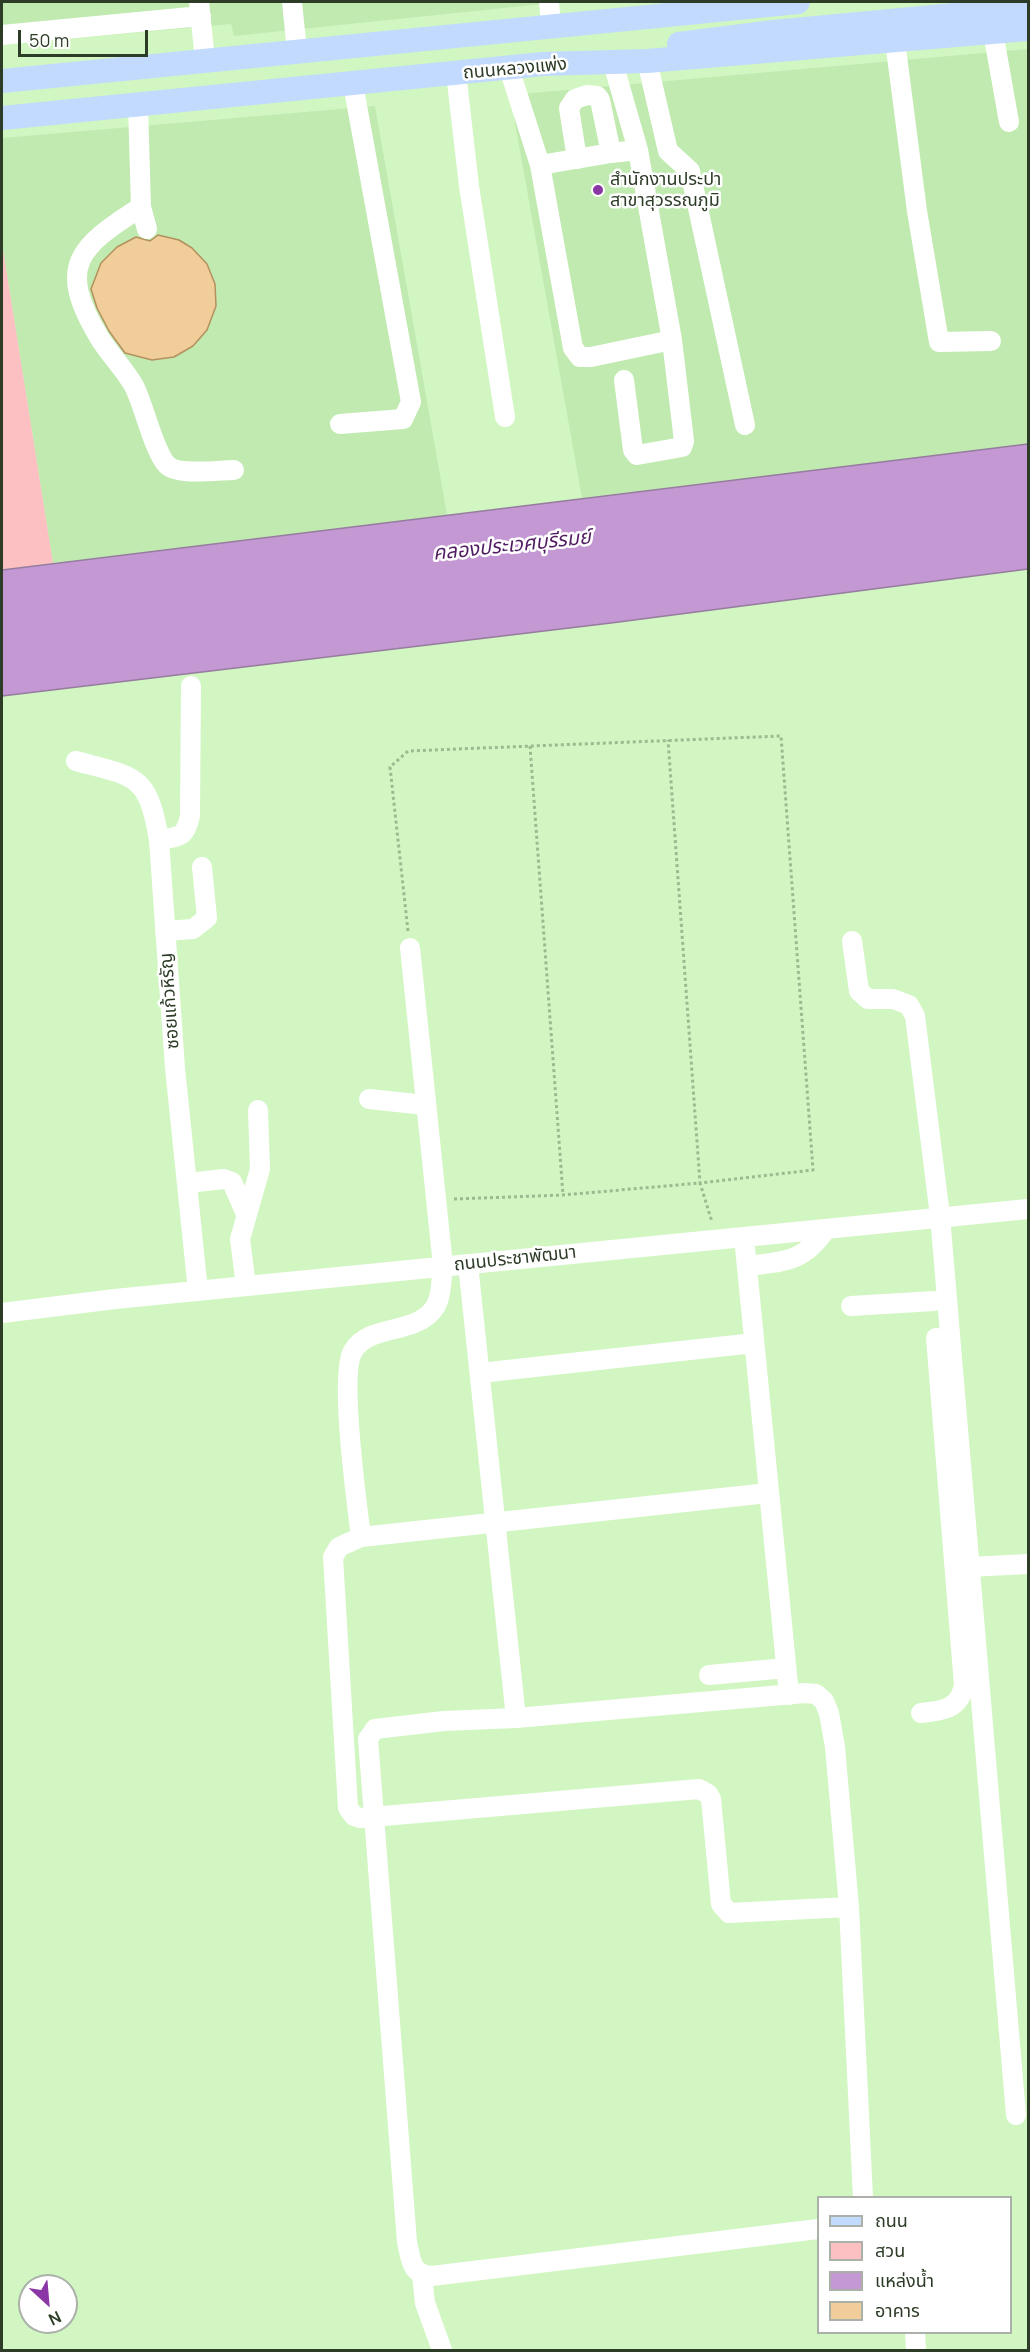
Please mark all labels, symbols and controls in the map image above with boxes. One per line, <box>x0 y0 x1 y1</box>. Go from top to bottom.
scale bar <box>21 18 152 56</box>
text: 50 m <box>29 28 69 52</box>
street label: ถนนหลวงแพ่ง <box>462 54 568 84</box>
place label: สำนักงานประปา สาขาสุวรรณภูมิ <box>610 169 721 212</box>
marker: สำนักงานประปา สาขาสุวรรณภูมิ <box>591 183 605 197</box>
water label: คลองประเวศบุรีรมย์ <box>432 526 592 566</box>
street label: ซอยแก้วหิรัญ <box>156 952 184 1050</box>
street label: ถนนประชาพัฒนา <box>453 1242 577 1276</box>
legend <box>817 2196 1012 2334</box>
text: ถนน <box>875 2208 908 2232</box>
text: สวน <box>875 2238 905 2262</box>
text: แหล่งน้ำ <box>875 2268 934 2292</box>
north arrow <box>18 2274 78 2334</box>
text: อาคาร <box>875 2298 920 2322</box>
text: N <box>45 2306 65 2331</box>

